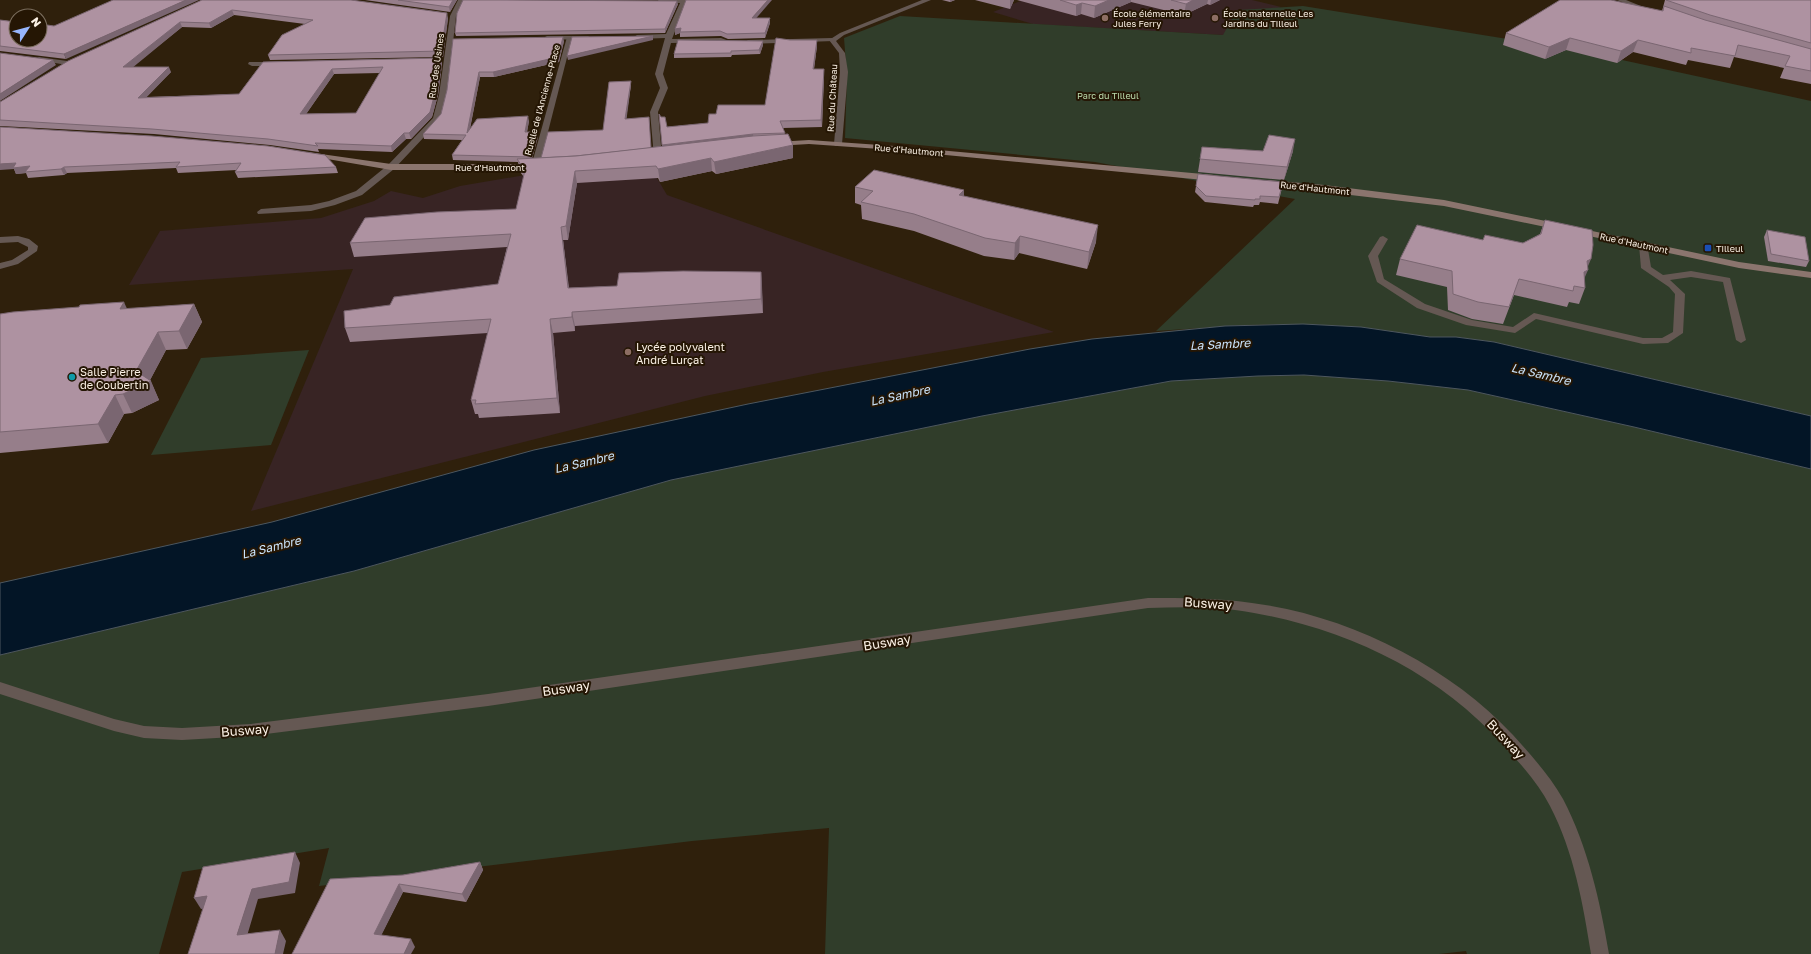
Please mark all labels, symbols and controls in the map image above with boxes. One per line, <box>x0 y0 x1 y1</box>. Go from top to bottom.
north arrow <box>8 8 48 48</box>
place label: École élémentaire Jules Ferry <box>1113 8 1191 29</box>
place label: École maternelle Les Jardins du Tilleul <box>1223 8 1313 29</box>
marker: École élémentaire Jules Ferry <box>1100 13 1110 23</box>
marker: École maternelle Les Jardins du Tilleul <box>1210 13 1220 23</box>
text: N <box>29 15 44 29</box>
street label: Rue des Usines <box>426 32 446 99</box>
street label: Ruelle de l'Ancienne-Place <box>522 43 562 157</box>
street label: Rue du Château <box>825 64 839 132</box>
park label: Parc du Tilleul <box>1077 90 1139 101</box>
street label: Rue d'Hautmont <box>874 141 945 159</box>
street label: Rue d'Hautmont <box>455 162 525 173</box>
street label: Rue d'Hautmont <box>1280 179 1351 197</box>
street label: Rue d'Hautmont <box>1599 230 1670 256</box>
marker: Tilleul <box>1703 243 1713 253</box>
place label: Tilleul <box>1716 243 1743 254</box>
water label: La Sambre <box>1189 335 1252 353</box>
place label: Lycée polyvalent André Lurçat <box>636 340 725 366</box>
marker: Lycée polyvalent André Lurçat <box>623 347 633 357</box>
water label: La Sambre <box>1510 360 1573 388</box>
place label: Salle Pierre de Coubertin <box>80 365 148 391</box>
marker: Salle Pierre de Coubertin <box>67 372 77 382</box>
water label: La Sambre <box>869 381 932 409</box>
water label: La Sambre <box>553 448 616 476</box>
water label: La Sambre <box>240 532 303 562</box>
street label: Busway <box>1183 593 1233 613</box>
street label: Busway <box>862 630 913 654</box>
street label: Busway <box>541 677 592 699</box>
street label: Busway <box>1484 716 1529 763</box>
street label: Busway <box>220 720 270 740</box>

